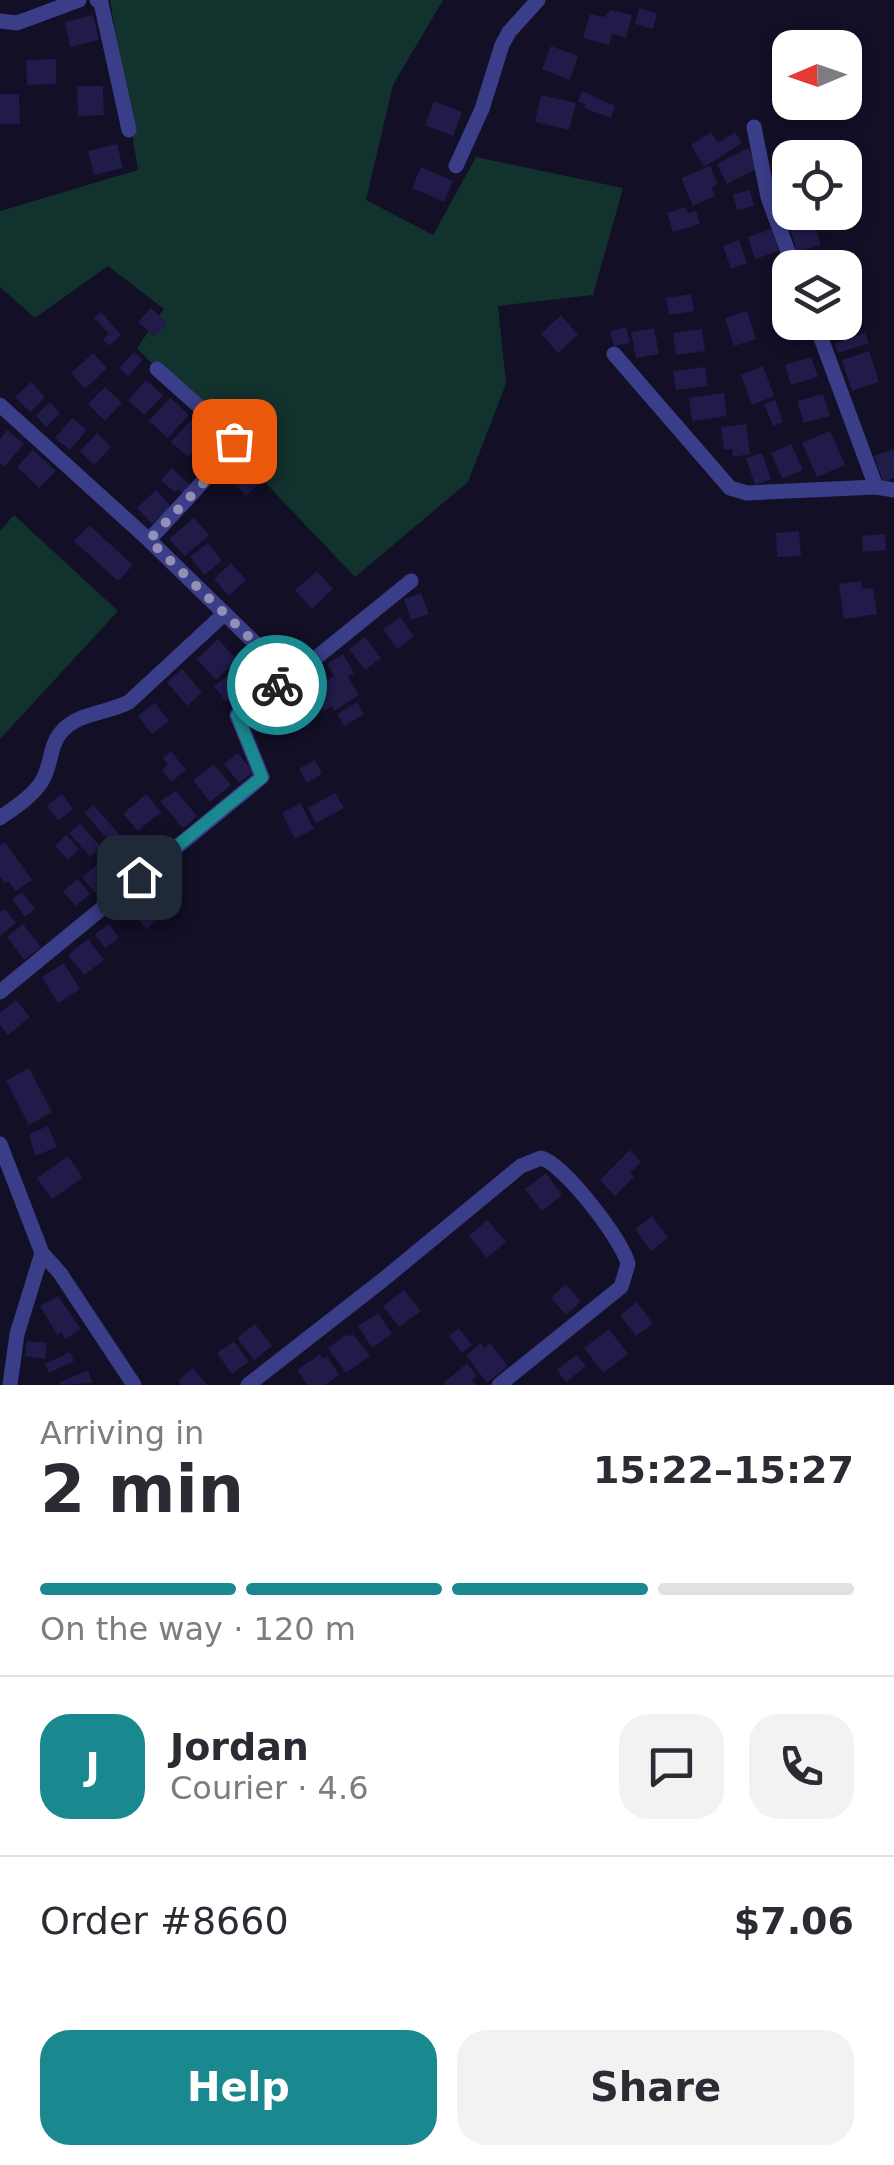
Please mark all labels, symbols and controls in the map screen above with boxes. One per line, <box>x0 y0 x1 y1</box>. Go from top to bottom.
north arrow <box>772 30 862 120</box>
map controls <box>772 30 862 340</box>
button: locate <box>772 140 862 230</box>
button: layers <box>772 250 862 340</box>
pin <box>192 399 277 484</box>
icon: bag <box>207 414 262 469</box>
courier <box>227 635 327 735</box>
icon: bike <box>250 658 305 713</box>
pin <box>97 835 182 920</box>
icon: home <box>112 850 167 905</box>
text: Arriving in <box>40 1414 204 1452</box>
text: 15:22–15:27 <box>593 1448 854 1492</box>
text: 2 min <box>40 1452 244 1527</box>
text: On the way · 120 m <box>40 1610 356 1648</box>
button: chat <box>619 1714 724 1819</box>
button: phone <box>749 1714 854 1819</box>
text: Jordan <box>170 1725 309 1769</box>
text: J <box>85 1744 100 1788</box>
text: Courier · 4.6 <box>170 1769 369 1807</box>
text: Order #8660 <box>40 1899 289 1943</box>
text: $7.06 <box>734 1899 854 1943</box>
button: Help <box>40 2030 437 2145</box>
button: Share <box>457 2030 854 2145</box>

